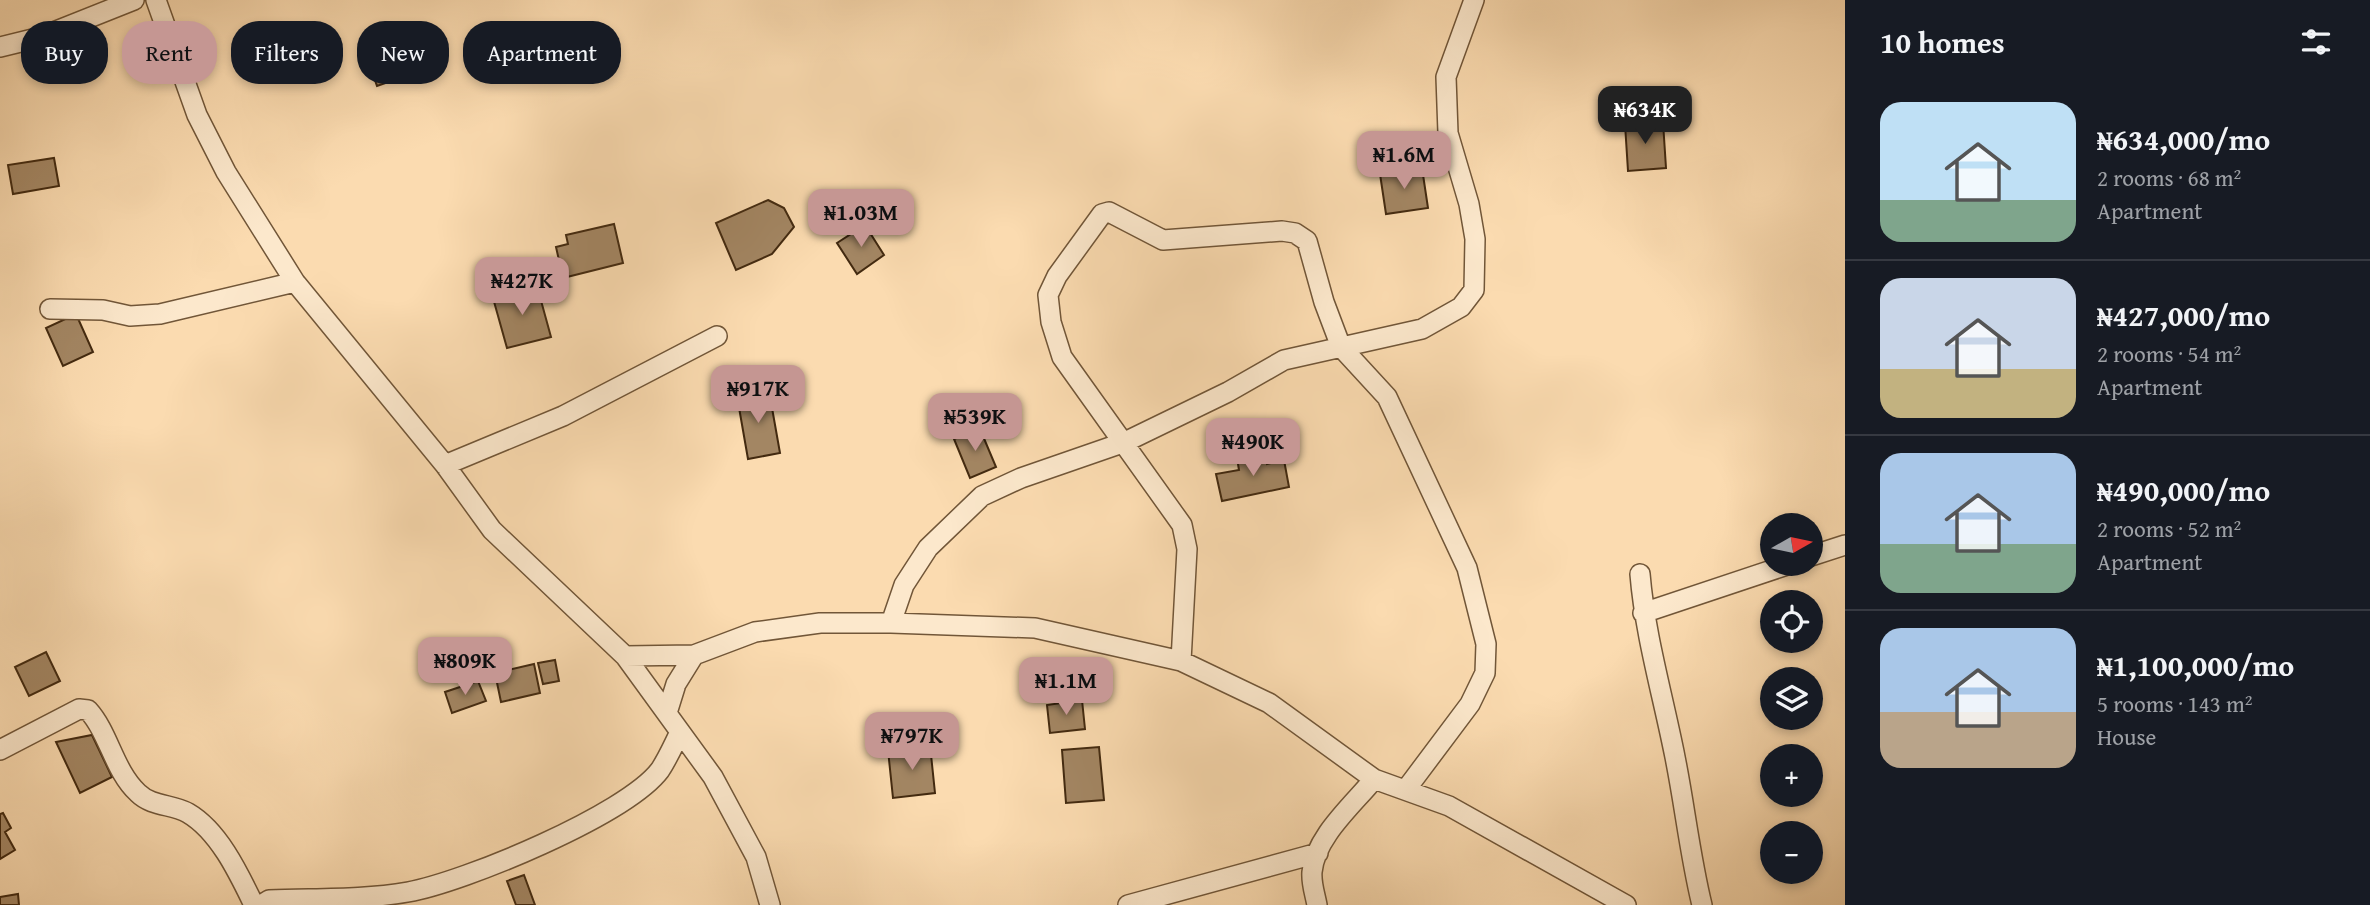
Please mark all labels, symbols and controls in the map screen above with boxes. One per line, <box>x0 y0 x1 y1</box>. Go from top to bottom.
text: 10 homes <box>1880 20 2005 64</box>
chip: Buy <box>21 21 108 84</box>
chip: Rent <box>122 21 217 84</box>
chip: Filters <box>231 21 343 84</box>
chip: New <box>357 21 449 84</box>
chip: Apartment <box>463 21 621 84</box>
icon: filters <box>2297 23 2335 61</box>
pin: ₦634K <box>1596 86 1694 146</box>
text: ₦634K <box>1614 92 1676 125</box>
text: ₦634,000/mo <box>2097 117 2270 161</box>
icon: home <box>1936 130 2020 214</box>
pin: ₦1.6M <box>1355 132 1453 191</box>
text: ₦1.6M <box>1373 137 1435 170</box>
text: 2 rooms · 68 m² <box>2097 161 2241 194</box>
pin: ₦1.03M <box>804 190 918 249</box>
text: Apartment <box>2097 194 2202 227</box>
text: ₦1.03M <box>824 195 898 228</box>
pin: ₦427K <box>473 258 571 317</box>
text: ₦427K <box>491 263 553 296</box>
text: ₦427,000/mo <box>2097 293 2270 337</box>
icon: home <box>1936 306 2020 390</box>
text: 2 rooms · 54 m² <box>2097 337 2241 370</box>
pin: ₦917K <box>709 366 807 425</box>
text: Apartment <box>2097 370 2202 403</box>
text: ₦917K <box>727 371 789 404</box>
pin: ₦539K <box>926 393 1024 453</box>
text: ₦539K <box>944 399 1006 432</box>
pin: ₦490K <box>1204 419 1302 478</box>
text: ₦490K <box>1222 424 1284 457</box>
text: ₦490,000/mo <box>2097 468 2270 512</box>
icon: home <box>1936 481 2020 565</box>
text: 2 rooms · 52 m² <box>2097 512 2241 545</box>
north arrow <box>1760 513 1824 576</box>
map controls <box>1760 513 1823 884</box>
text: Apartment <box>2097 545 2202 578</box>
button: locate <box>1760 590 1823 653</box>
pin: ₦809K <box>416 638 514 697</box>
text: ₦809K <box>434 643 496 676</box>
text: ₦1,100,000/mo <box>2097 643 2294 687</box>
icon: home <box>1936 656 2020 740</box>
pin: ₦1.1M <box>1017 658 1115 717</box>
text: ₦1.1M <box>1035 663 1097 696</box>
button: layers <box>1760 667 1823 730</box>
text: 5 rooms · 143 m² <box>2097 687 2252 720</box>
pin: ₦797K <box>863 712 961 772</box>
text: ₦797K <box>881 718 943 751</box>
text: House <box>2097 720 2156 753</box>
button: + <box>1760 744 1823 807</box>
button: − <box>1760 821 1823 884</box>

